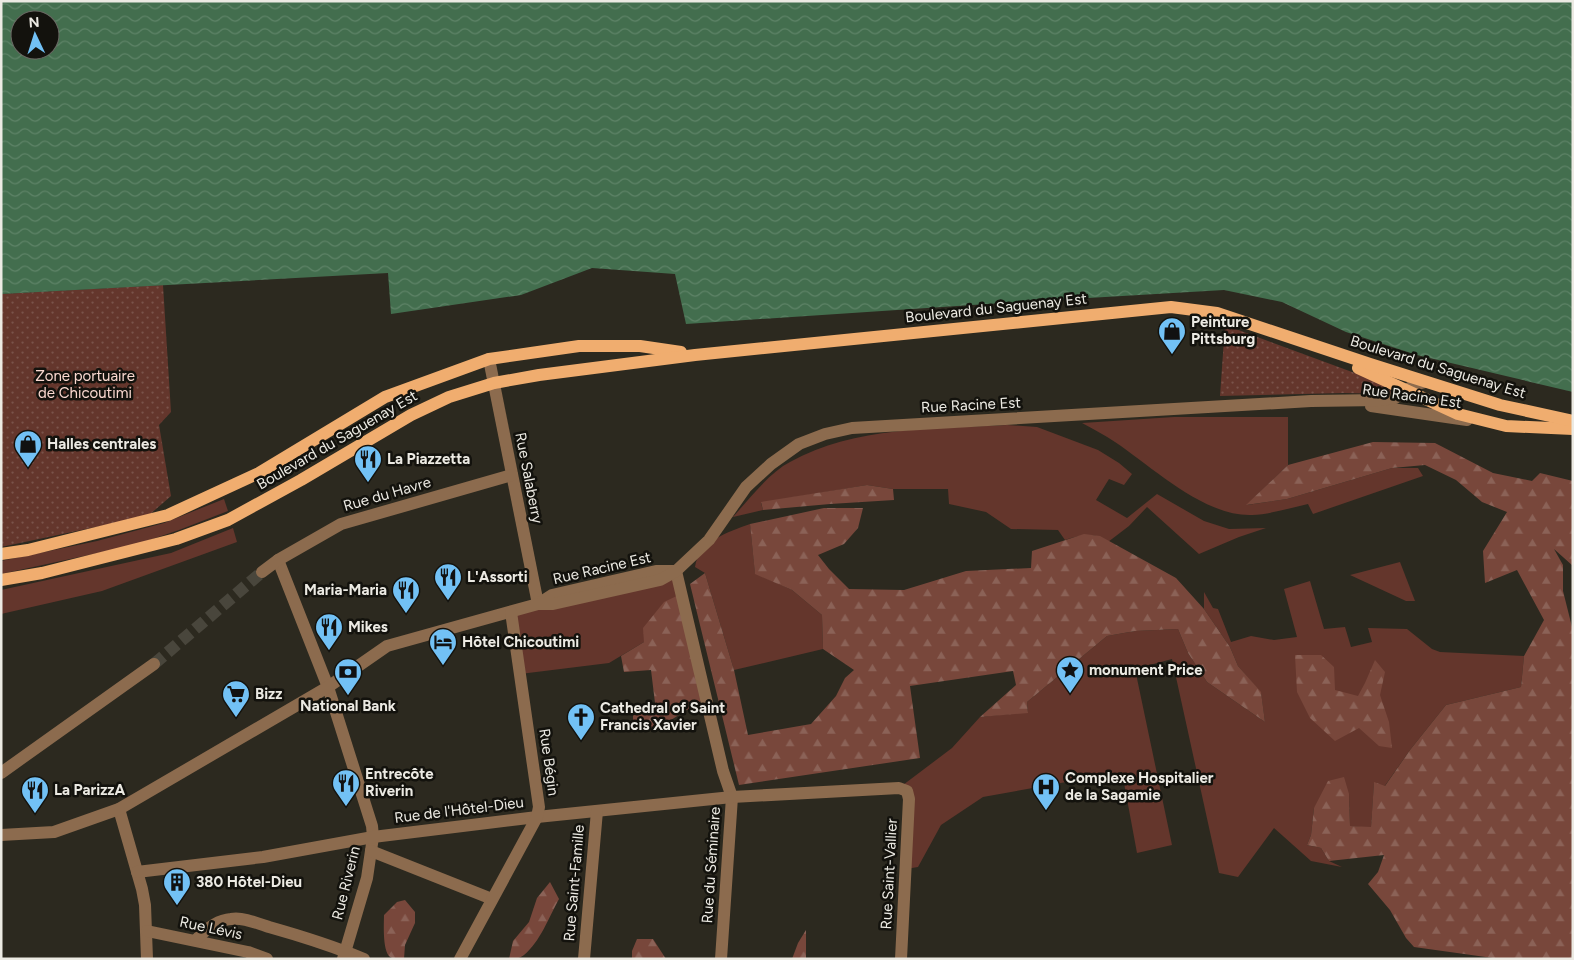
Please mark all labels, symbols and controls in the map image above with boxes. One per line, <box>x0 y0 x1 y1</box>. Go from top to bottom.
north arrow <box>10 10 60 60</box>
text: N <box>28 14 40 31</box>
street label: Boulevard du Saguenay Est <box>904 289 1088 326</box>
place label: Peinture Pittsburg <box>1191 313 1255 348</box>
shop icon: Peinture Pittsburg <box>1157 316 1187 355</box>
street label: Boulevard du Saguenay Est <box>1348 332 1528 402</box>
park label: Zone portuaire de Chicoutimi <box>35 367 135 402</box>
street label: Rue Racine Est <box>1361 380 1463 412</box>
street label: Boulevard du Saguenay Est <box>253 386 421 493</box>
street label: Rue Racine Est <box>921 393 1022 417</box>
shop icon: Halles centrales <box>13 429 43 468</box>
street label: Rue Salaberry <box>511 431 547 525</box>
place label: Halles centrales <box>47 435 156 453</box>
restaurant icon: La Piazzetta <box>353 444 383 483</box>
place label: La Piazzetta <box>387 450 470 468</box>
street label: Rue du Havre <box>341 473 433 515</box>
street label: Rue Racine Est <box>551 548 653 588</box>
restaurant icon: L'Assorti <box>433 562 463 601</box>
place label: L'Assorti <box>467 568 528 586</box>
restaurant icon: Maria-Maria <box>391 575 421 614</box>
place label: Maria-Maria <box>304 581 387 599</box>
restaurant icon: Mikes <box>314 612 344 651</box>
place label: Mikes <box>348 618 388 636</box>
hotel icon: Hôtel Chicoutimi <box>428 627 458 666</box>
place label: Hôtel Chicoutimi <box>462 633 579 651</box>
place icon: monument Price <box>1055 655 1085 694</box>
bank icon: National Bank <box>333 657 363 696</box>
place label: monument Price <box>1089 661 1203 679</box>
supermarket icon: Bizz <box>221 679 251 718</box>
place label: Bizz <box>255 685 282 703</box>
place label: National Bank <box>300 697 396 715</box>
place label: Cathedral of Saint Francis Xavier <box>600 699 725 734</box>
church icon: Cathedral of Saint Francis Xavier <box>566 702 596 741</box>
street label: Rue Bégin <box>535 727 563 797</box>
place label: Entrecôte Riverin <box>365 765 434 800</box>
restaurant icon: Entrecôte Riverin <box>331 768 361 807</box>
place label: Complexe Hospitalier de la Sagamie <box>1065 769 1214 804</box>
hospital icon: Complexe Hospitalier de la Sagamie <box>1031 772 1061 811</box>
restaurant icon: La ParizzA <box>20 775 50 814</box>
place label: La ParizzA <box>54 781 125 799</box>
street label: Rue de l'Hôtel-Dieu <box>393 793 525 827</box>
street label: Rue du Séminaire <box>698 806 724 924</box>
street label: Rue Saint-Vallier <box>877 818 901 930</box>
street label: Rue Saint-Famille <box>560 824 588 942</box>
street label: Rue Riverin <box>328 844 364 922</box>
building icon: 380 Hôtel-Dieu <box>162 867 192 906</box>
place label: 380 Hôtel-Dieu <box>196 873 302 891</box>
street label: Rue Lévis <box>178 913 244 943</box>

